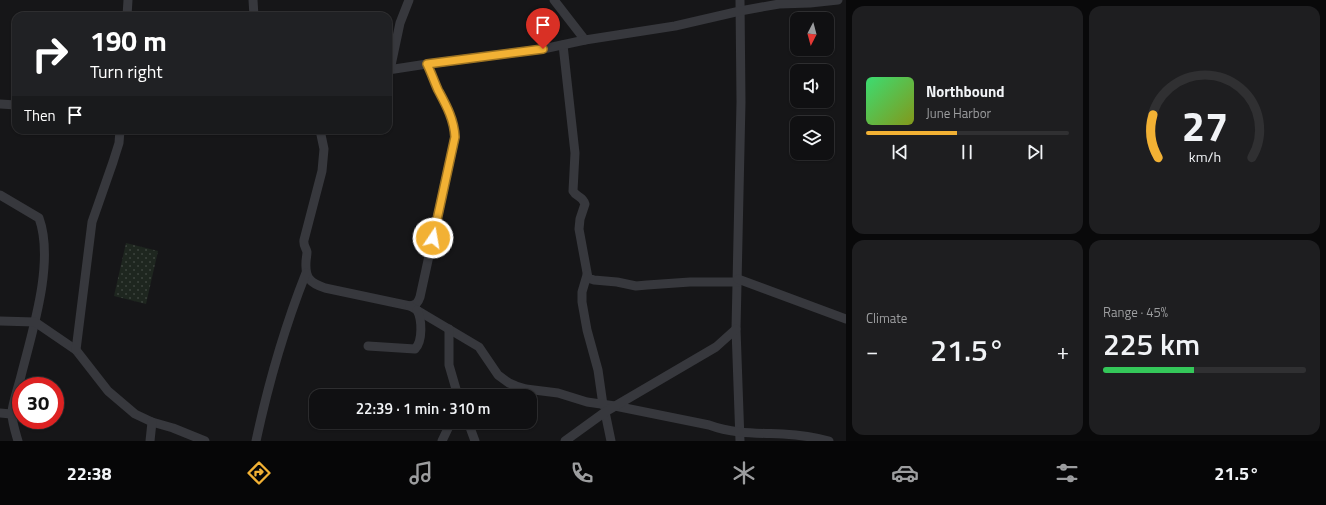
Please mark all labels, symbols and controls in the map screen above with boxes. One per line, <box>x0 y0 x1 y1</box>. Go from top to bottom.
pin <box>526 8 560 49</box>
north arrow <box>790 12 834 56</box>
map controls <box>790 12 834 160</box>
icon: arrive <box>532 14 554 36</box>
text: 190 m <box>90 19 167 62</box>
icon: right <box>24 28 76 80</box>
text: Turn right <box>90 58 163 85</box>
button: sound <box>790 64 834 108</box>
text: Northbound <box>926 80 1005 103</box>
text: 27 <box>1181 94 1228 157</box>
text: June Harbor <box>926 103 991 123</box>
text: Then <box>24 104 56 127</box>
icon: arrive <box>64 104 86 126</box>
button: layers <box>790 116 834 160</box>
icon: previous <box>889 141 911 163</box>
icon: pause <box>956 141 978 163</box>
icon: next <box>1024 141 1046 163</box>
text: km/h <box>1188 146 1221 168</box>
position arrow <box>412 217 454 259</box>
text: Range · 45% <box>1103 302 1168 322</box>
text: Climate <box>866 308 907 328</box>
text: 225 km <box>1103 321 1200 367</box>
text: 21.5° <box>930 327 1005 373</box>
text: − <box>866 334 878 368</box>
text: + <box>1057 334 1069 368</box>
speed limit sign: 30 <box>12 377 64 429</box>
text: 22:39 · 1 min · 310 m <box>356 397 490 420</box>
icon: directions <box>245 459 273 487</box>
icon: music <box>407 459 435 487</box>
icon: phone <box>568 459 596 487</box>
icon: climate <box>730 459 758 487</box>
icon: car <box>891 459 919 487</box>
icon: filters <box>1053 459 1081 487</box>
text: 22:38 <box>67 460 112 487</box>
text: 21.5° <box>1214 460 1259 487</box>

